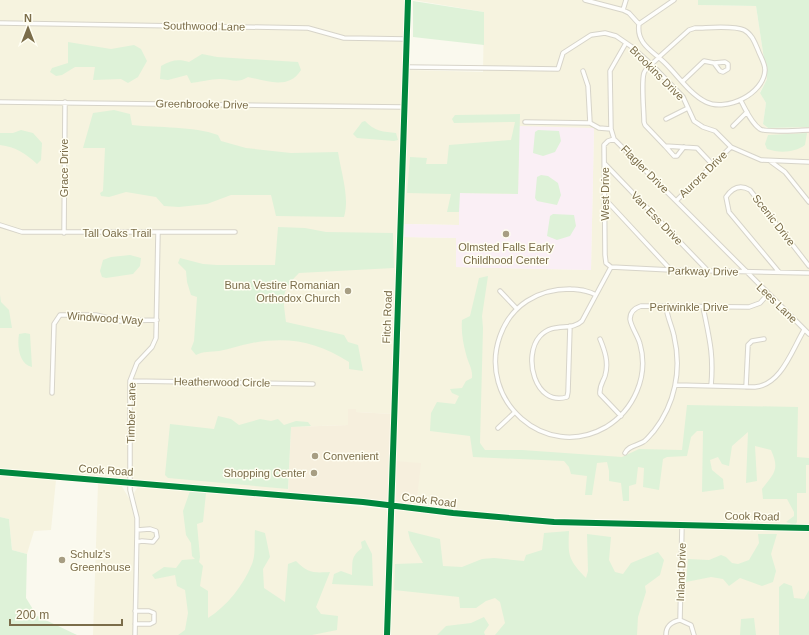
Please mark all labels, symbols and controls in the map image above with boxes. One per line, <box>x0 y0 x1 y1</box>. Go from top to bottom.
north arrow <box>8 8 48 48</box>
text: N <box>24 12 32 24</box>
street label: Southwood Lane <box>163 19 245 33</box>
street label: Brookins Drive <box>627 43 687 103</box>
street label: Greenbrooke Drive <box>155 97 249 111</box>
street label: Grace Drive <box>58 139 70 197</box>
street label: Flagler Drive <box>619 143 671 195</box>
street label: Aurora Drive <box>677 148 729 200</box>
street label: West Drive <box>599 167 611 221</box>
street label: Van Ess Drive <box>629 189 685 247</box>
street label: Scenic Drive <box>750 192 798 248</box>
street label: Tall Oaks Trail <box>82 227 152 239</box>
marker: Olmsted Falls Early Childhood Center <box>501 229 511 239</box>
place label: Olmsted Falls Early Childhood Center <box>458 241 554 266</box>
street label: Parkway Drive <box>667 264 739 278</box>
place label: Buna Vestire Romanian Orthodox Church <box>224 279 340 304</box>
street label: Lees Lane <box>754 281 800 325</box>
marker: Buna Vestire Romanian Orthodox Church <box>343 286 353 296</box>
street label: Fitch Road <box>380 290 394 344</box>
street label: Periwinkle Drive <box>650 301 728 313</box>
street label: Windwood Way <box>67 309 144 327</box>
street label: Heatherwood Circle <box>174 375 270 389</box>
street label: Timber Lane <box>124 382 138 444</box>
place label: Convenient <box>323 450 379 462</box>
marker: Convenient <box>310 451 320 461</box>
street label: Cook Road <box>78 462 134 478</box>
place label: Shopping Center <box>223 467 306 479</box>
marker: Shopping Center <box>309 468 319 478</box>
street label: Cook Road <box>401 491 457 509</box>
street label: Cook Road <box>724 510 780 522</box>
street label: Inland Drive <box>674 542 688 602</box>
place label: Schulz's Greenhouse <box>70 548 131 573</box>
marker: Schulz's Greenhouse <box>57 555 67 565</box>
scale bar <box>10 601 122 627</box>
text: 200 m <box>16 608 49 622</box>

